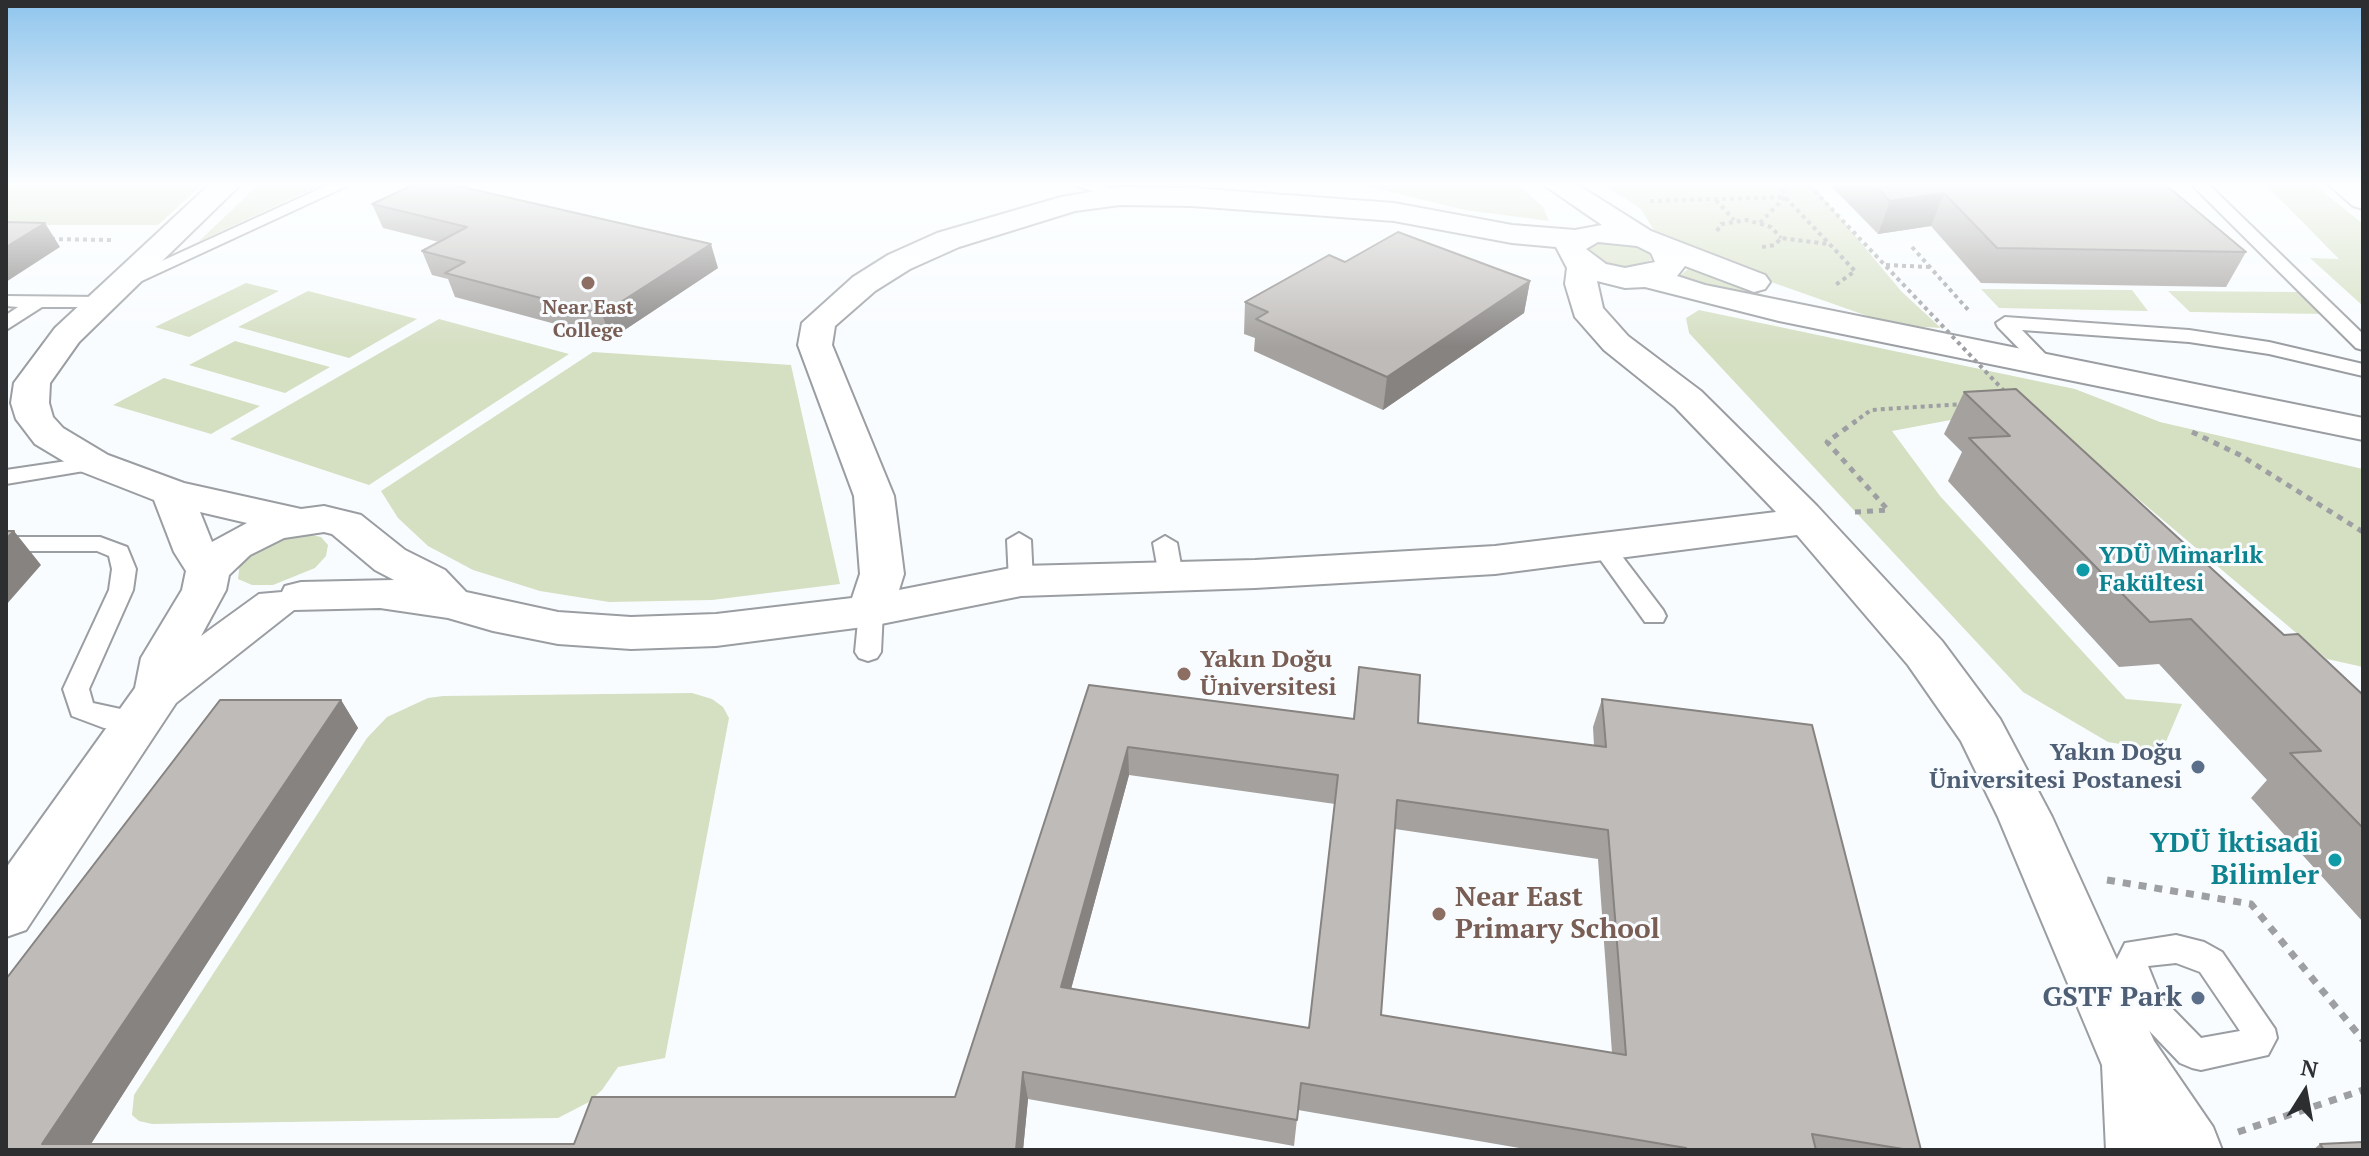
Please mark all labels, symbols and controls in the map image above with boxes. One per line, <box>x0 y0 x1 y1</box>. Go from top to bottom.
marker: Near East College <box>579 274 597 292</box>
place label: Near East College <box>542 296 634 343</box>
place label: YDÜ Mimarlık Fakültesi <box>2099 542 2263 598</box>
marker: YDÜ Mimarlık Fakültesi <box>2074 561 2092 579</box>
place label: Yakın Doğu Üniversitesi <box>1200 646 1336 702</box>
marker: Yakın Doğu Üniversitesi <box>1175 665 1193 683</box>
place label: Yakın Doğu Üniversitesi Postanesi <box>1929 739 2182 795</box>
marker: Yakın Doğu Üniversitesi Postanesi <box>2189 758 2207 776</box>
place label: YDÜ İktisadi Bilimler <box>2150 827 2319 893</box>
marker: YDÜ İktisadi Bilimler <box>2326 851 2344 869</box>
place label: Near East Primary School <box>1455 881 1660 947</box>
marker: Near East Primary School <box>1430 905 1448 923</box>
place label: GSTF Park <box>2042 981 2182 1015</box>
marker: GSTF Park <box>2189 989 2207 1007</box>
north arrow <box>2265 1052 2345 1132</box>
text: N <box>2299 1052 2321 1084</box>

